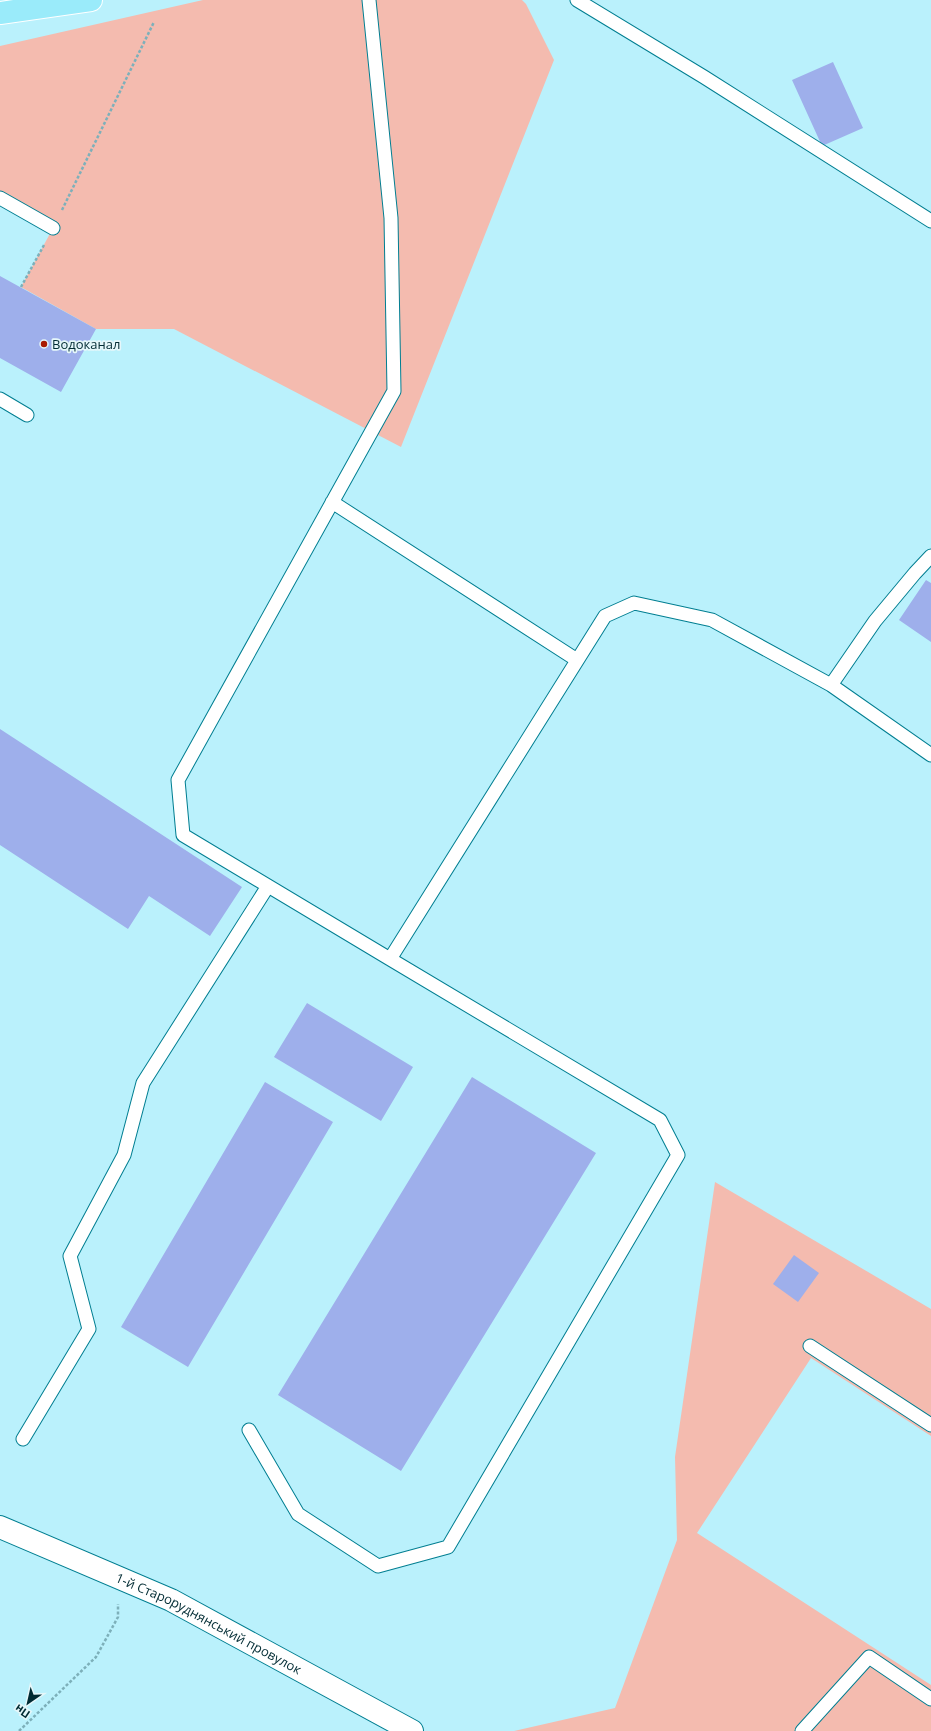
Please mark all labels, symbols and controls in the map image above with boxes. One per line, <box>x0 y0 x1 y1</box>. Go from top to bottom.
place label: Водоканал <box>52 335 120 353</box>
marker: Водоканал <box>39 339 49 349</box>
street label: 1-й Староруднянський провулок <box>113 1568 305 1678</box>
north arrow <box>8 1683 48 1723</box>
text: Пн <box>12 1701 33 1722</box>

